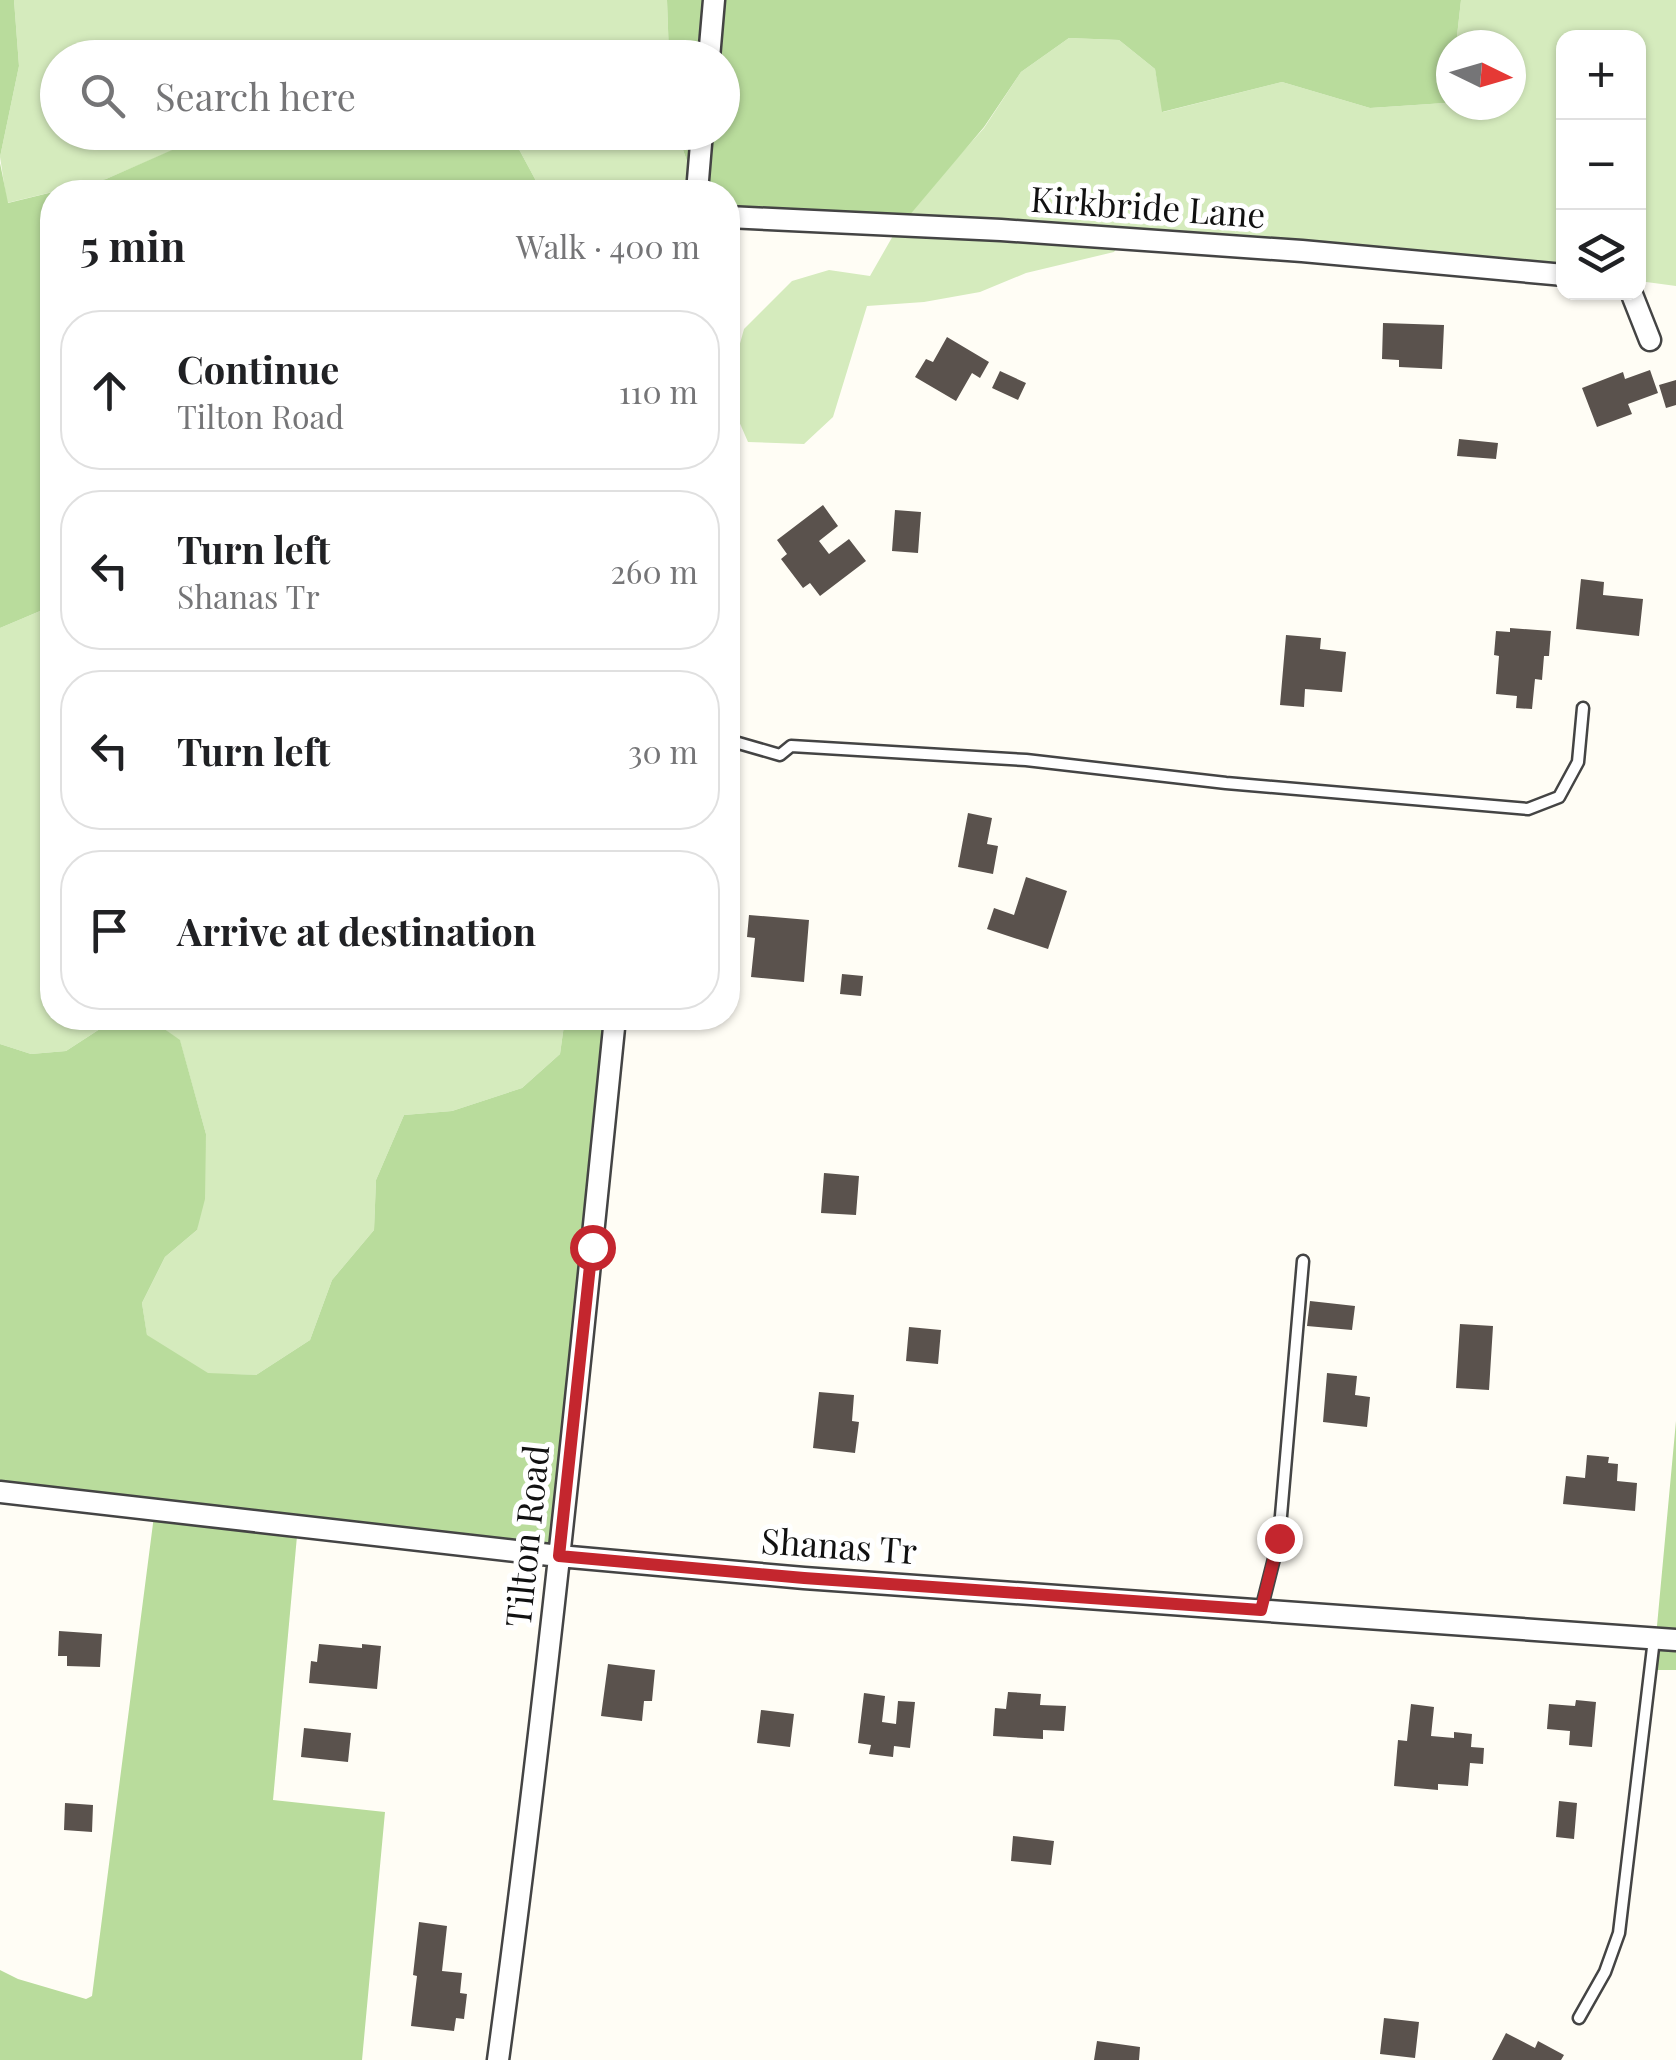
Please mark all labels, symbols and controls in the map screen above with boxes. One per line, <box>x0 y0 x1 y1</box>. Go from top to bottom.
north arrow <box>1436 30 1526 120</box>
map controls <box>1556 30 1646 300</box>
button: + <box>1556 30 1646 120</box>
search box <box>40 40 740 150</box>
icon: search <box>75 68 130 123</box>
text: Search here <box>155 70 356 121</box>
button: − <box>1556 120 1646 210</box>
street label: Kirkbride Lane <box>1029 174 1267 237</box>
button: layers <box>1556 210 1646 300</box>
text: 5 min <box>80 217 185 273</box>
text: Walk · 400 m <box>516 224 700 267</box>
text: Continue <box>177 343 339 394</box>
icon: ahead <box>82 363 137 418</box>
text: 110 m <box>619 369 698 412</box>
text: Tilton Road <box>177 394 344 437</box>
text: Turn left <box>177 523 330 574</box>
icon: left <box>82 543 137 598</box>
text: 260 m <box>611 549 698 592</box>
text: Shanas Tr <box>177 574 320 617</box>
icon: left <box>82 723 137 778</box>
text: Turn left <box>177 725 330 776</box>
text: 30 m <box>628 729 698 772</box>
icon: arrive <box>82 903 137 958</box>
text: Arrive at destination <box>177 905 536 956</box>
route start <box>570 1225 616 1271</box>
street label: Tilton Road <box>493 1442 558 1629</box>
street label: Shanas Tr <box>760 1516 919 1573</box>
route end <box>1257 1516 1303 1562</box>

